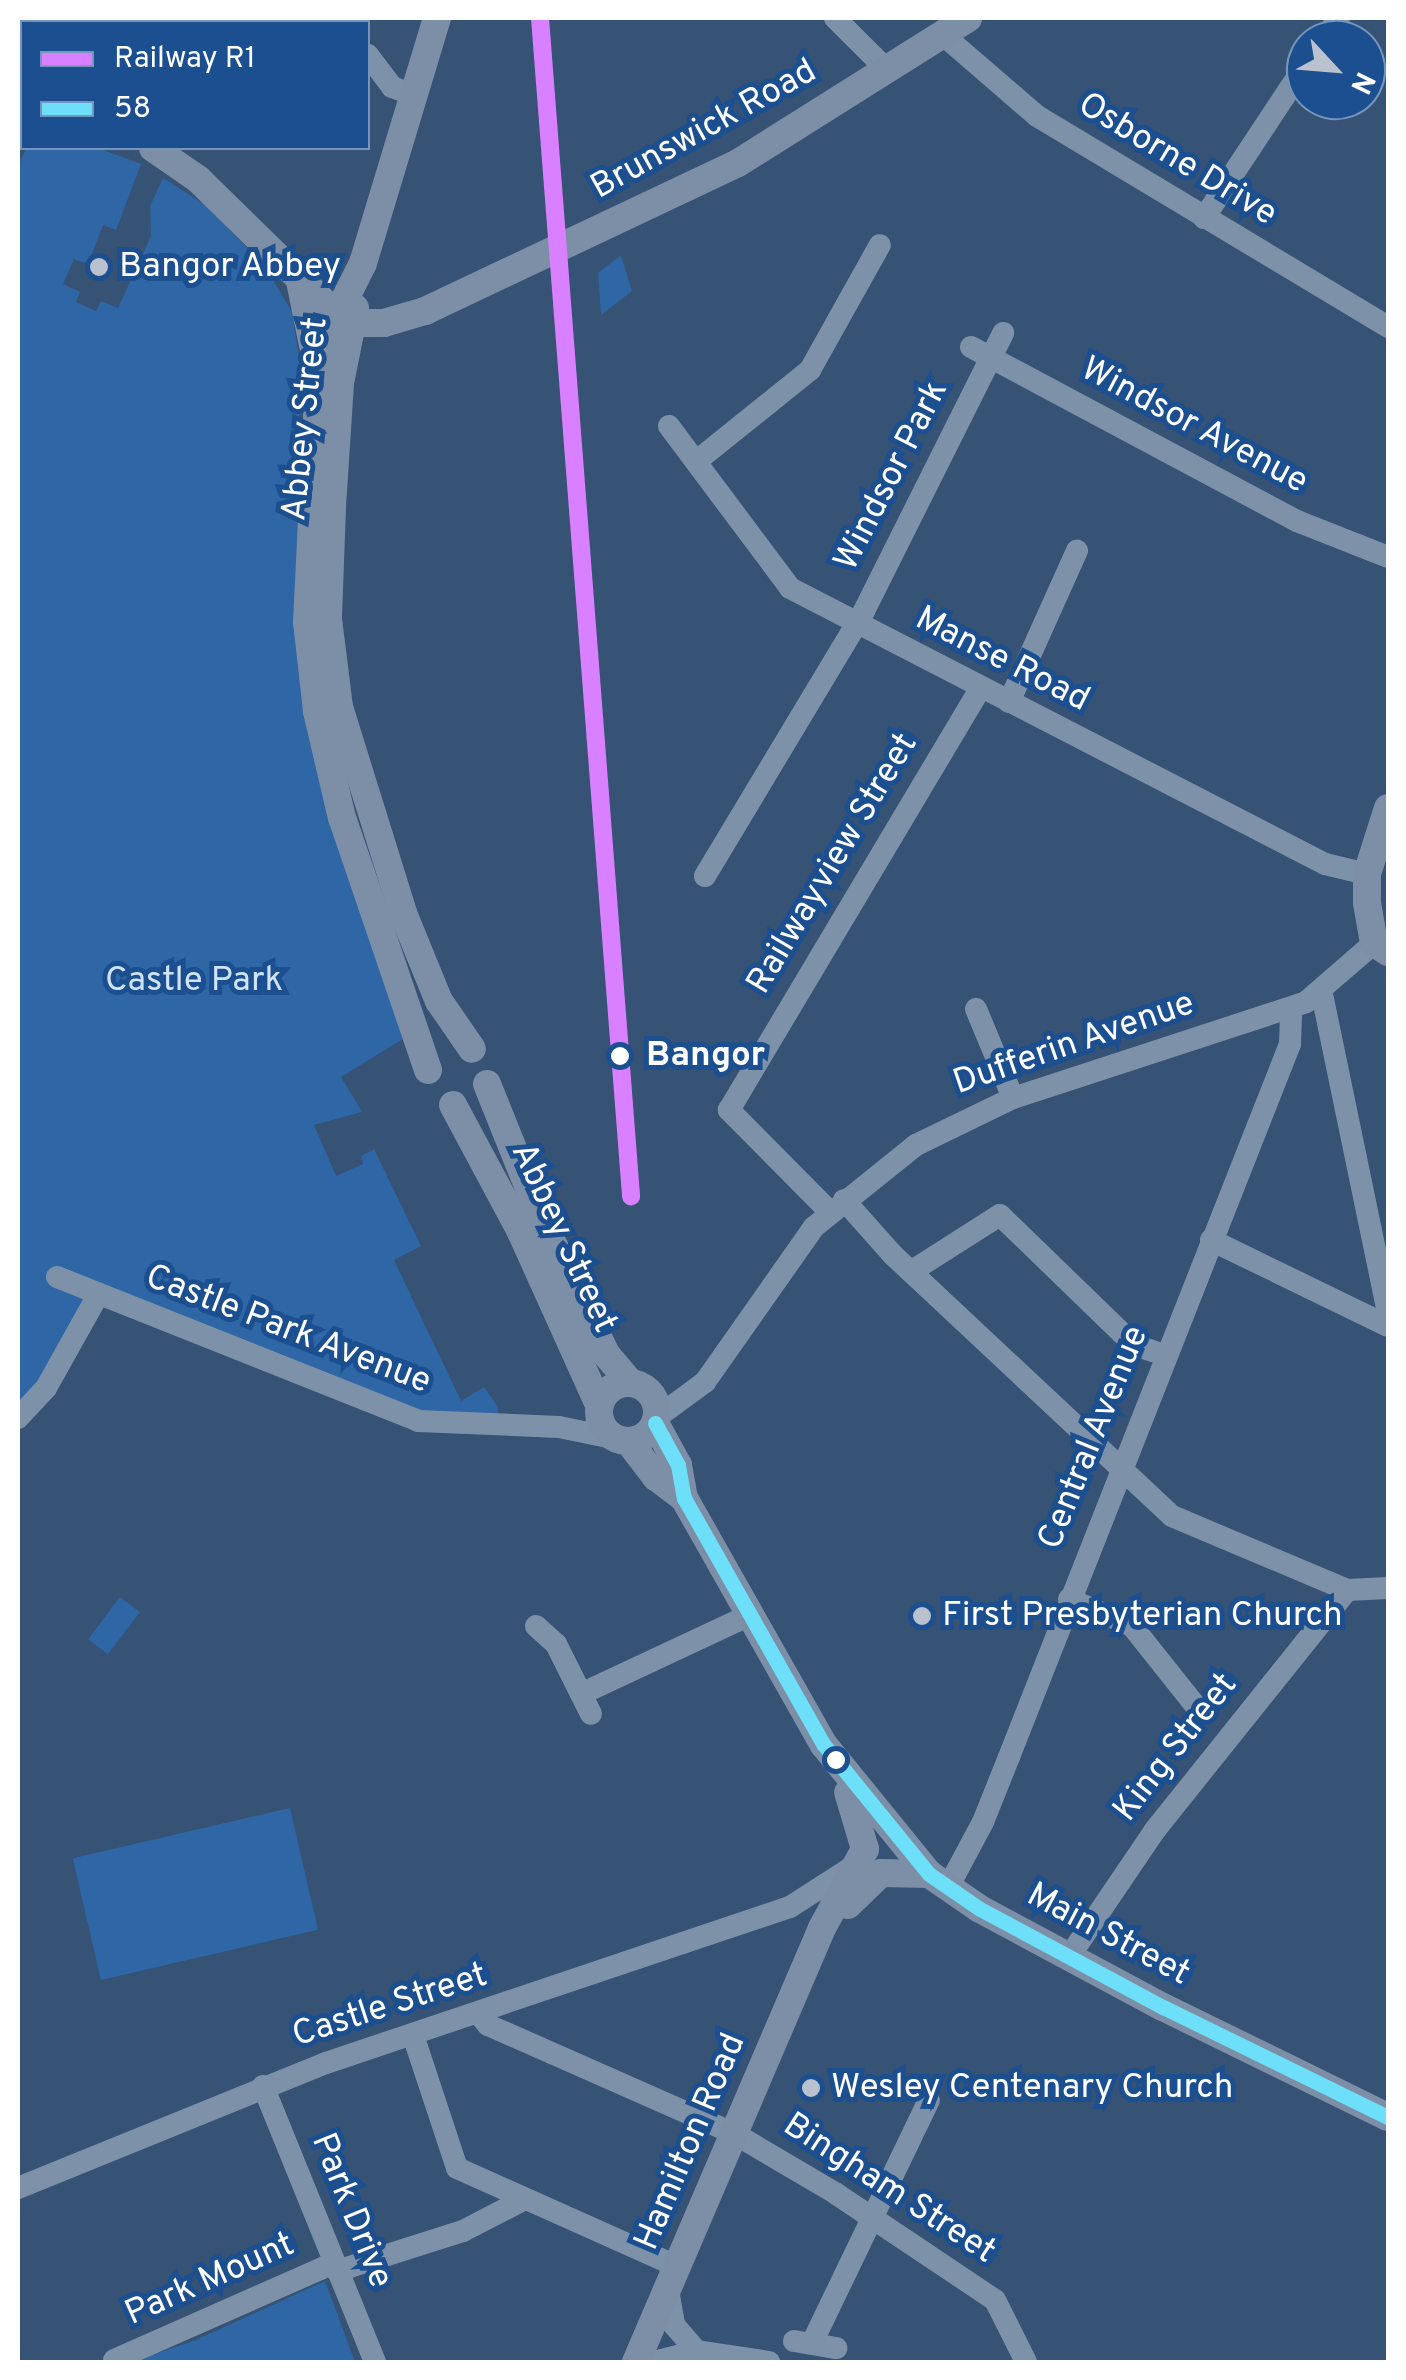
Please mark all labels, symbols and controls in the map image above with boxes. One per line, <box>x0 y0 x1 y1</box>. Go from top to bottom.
legend <box>20 20 370 150</box>
north arrow <box>1286 20 1386 120</box>
text: Railway R1 <box>114 41 256 78</box>
street label: Brunswick Road <box>584 51 824 209</box>
text: N <box>1341 65 1382 99</box>
street label: Osborne Drive <box>1070 84 1284 236</box>
text: 58 <box>114 91 151 128</box>
place label: Bangor Abbey <box>119 246 342 288</box>
marker: Bangor Abbey <box>88 256 110 278</box>
street label: Abbey Street <box>274 315 338 523</box>
street label: Windsor Avenue <box>1073 348 1315 504</box>
street label: Windsor Park <box>826 374 958 578</box>
street label: Manse Road <box>908 598 1096 722</box>
street label: Railwayview Street <box>739 726 927 1002</box>
park label: Castle Park <box>105 960 283 1002</box>
street label: Dufferin Avenue <box>947 983 1201 1105</box>
place label: Bangor <box>646 1035 765 1077</box>
marker: Bangor <box>603 1039 637 1073</box>
street label: Abbey Street <box>501 1136 625 1340</box>
street label: Castle Park Avenue <box>139 1256 437 1404</box>
street label: Central Avenue <box>1030 1319 1158 1557</box>
place label: First Presbyterian Church <box>942 1595 1343 1637</box>
marker: First Presbyterian Church <box>911 1605 933 1627</box>
street label: King Street <box>1105 1666 1247 1830</box>
unlabelled marker <box>826 1750 846 1770</box>
street label: Main Street <box>1019 1875 1197 1995</box>
street label: Castle Street <box>287 1955 493 2057</box>
street label: Hamilton Road <box>626 2027 756 2257</box>
place label: Wesley Centenary Church <box>831 2067 1234 2109</box>
marker: Wesley Centenary Church <box>800 2077 822 2099</box>
street label: Bingham Street <box>775 2105 1003 2273</box>
street label: Park Drive <box>301 2127 401 2295</box>
street label: Park Mount <box>119 2224 301 2336</box>

